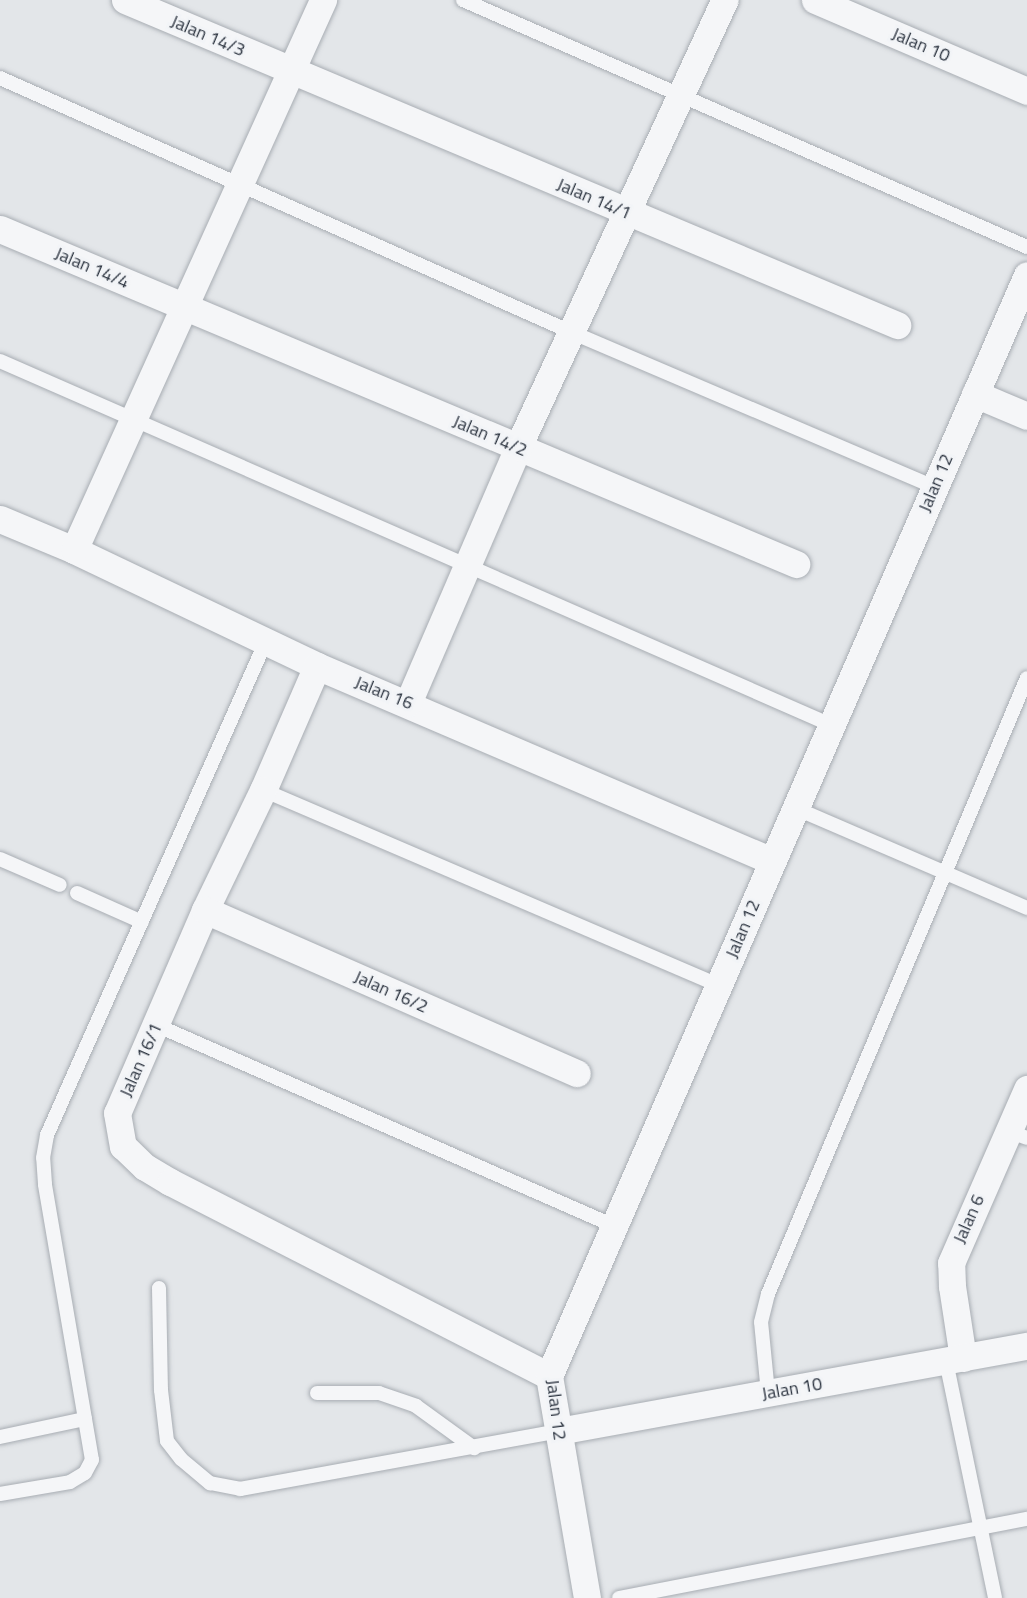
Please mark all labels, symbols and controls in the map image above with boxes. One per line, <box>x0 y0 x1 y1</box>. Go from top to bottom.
street label: Jalan 14/3 <box>168 11 248 61</box>
street label: Jalan 10 <box>889 23 953 67</box>
street label: Jalan 14/1 <box>554 174 634 224</box>
street label: Jalan 14/4 <box>52 243 132 293</box>
street label: Jalan 14/2 <box>450 411 530 461</box>
street label: Jalan 12 <box>914 451 958 515</box>
street label: Jalan 16 <box>352 672 416 714</box>
street label: Jalan 12 <box>721 897 765 961</box>
street label: Jalan 16/2 <box>351 966 431 1018</box>
street label: Jalan 16/1 <box>115 1020 167 1100</box>
street label: Jalan 6 <box>949 1191 989 1247</box>
street label: Jalan 10 <box>760 1373 824 1405</box>
street label: Jalan 12 <box>542 1378 570 1442</box>

